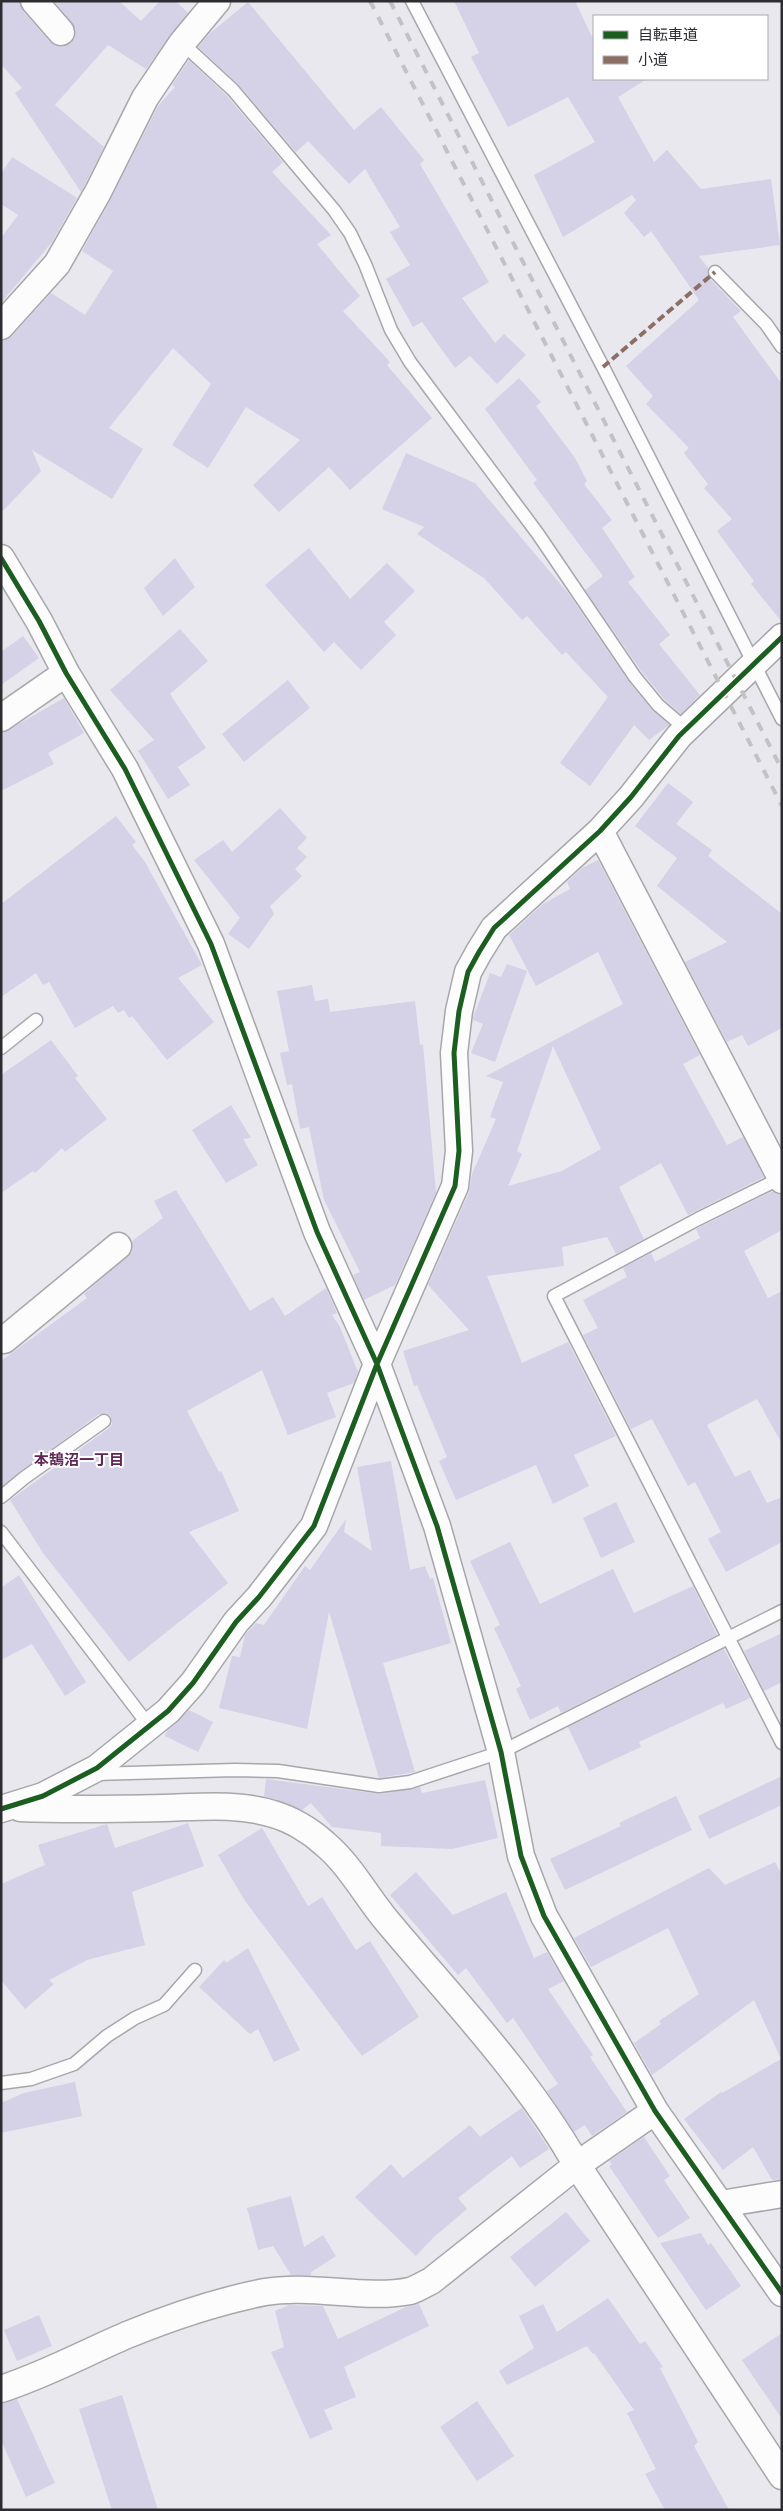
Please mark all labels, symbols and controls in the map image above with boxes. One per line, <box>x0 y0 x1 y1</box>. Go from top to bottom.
legend <box>593 15 768 80</box>
text: 自転車道 <box>638 26 698 44</box>
text: 小道 <box>638 51 668 69</box>
district label: 本鵠沼一丁目 <box>34 1451 124 1469</box>

